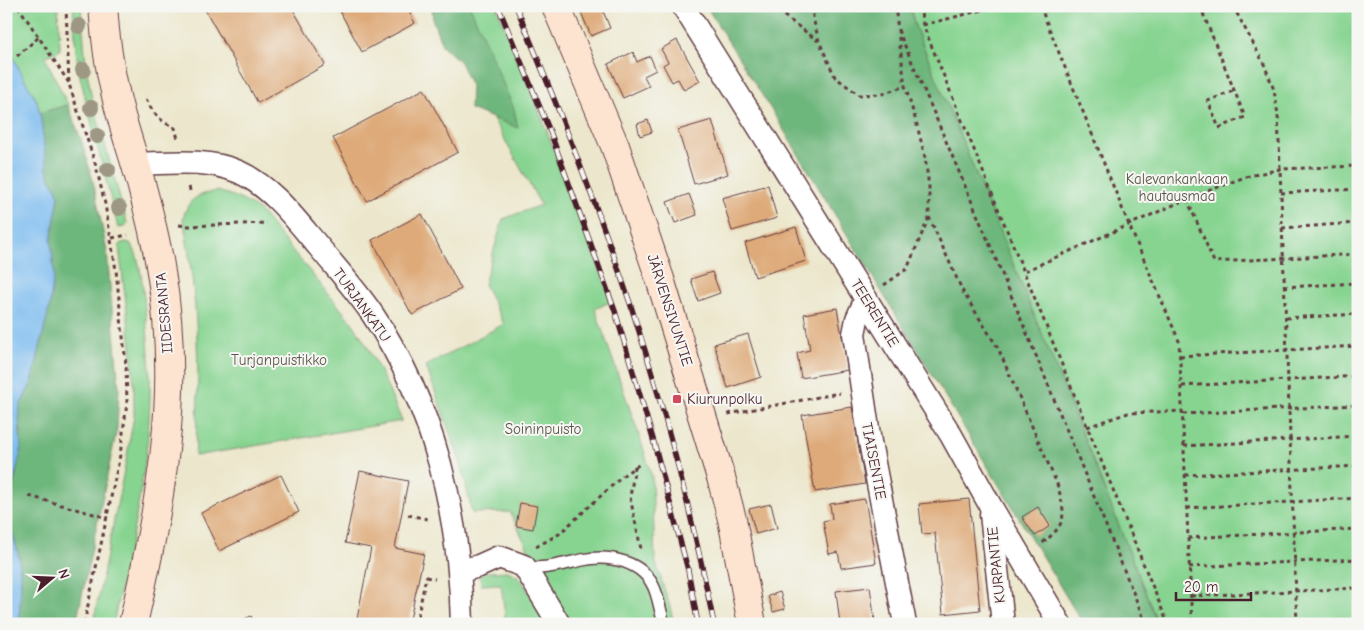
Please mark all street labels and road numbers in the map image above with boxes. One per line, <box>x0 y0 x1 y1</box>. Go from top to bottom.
street label: JÄRVENSIVUNTIE <box>643 252 697 368</box>
street label: TURJANKATU <box>329 265 395 345</box>
street label: IIDESRANTA <box>151 271 177 354</box>
street label: TEERENTIE <box>847 276 903 350</box>
street label: TIAISENTIE <box>858 421 890 501</box>
street label: KURPANTIE <box>983 526 1009 604</box>

